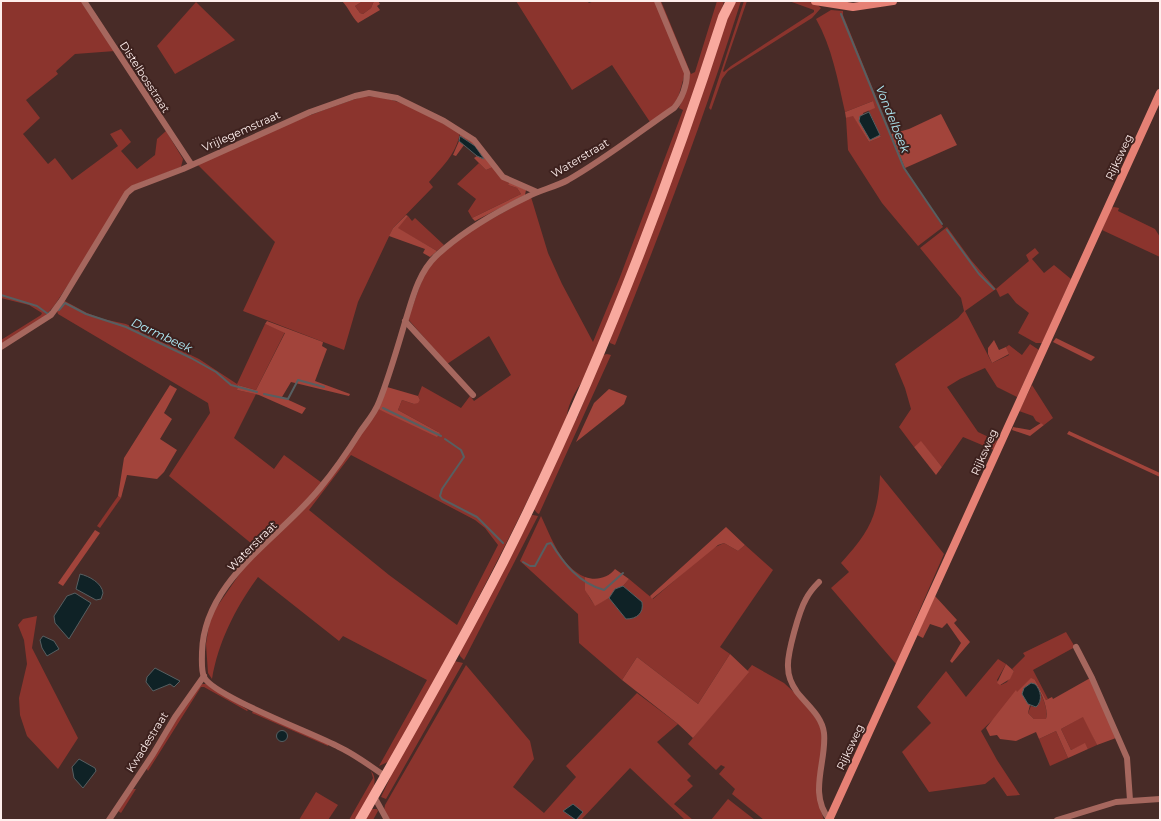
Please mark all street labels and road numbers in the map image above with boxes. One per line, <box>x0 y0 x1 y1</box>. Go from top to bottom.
street label: Distelbosstraat <box>117 39 174 116</box>
street label: Vrijlegemstraat <box>200 107 283 155</box>
street label: Rijksweg <box>1102 132 1136 182</box>
street label: Waterstraat <box>549 135 612 181</box>
street label: Rijksweg <box>968 427 1000 477</box>
street label: Waterstraat <box>224 518 280 574</box>
street label: Kwadestraat <box>123 709 171 775</box>
street label: Rijksweg <box>833 722 867 772</box>

